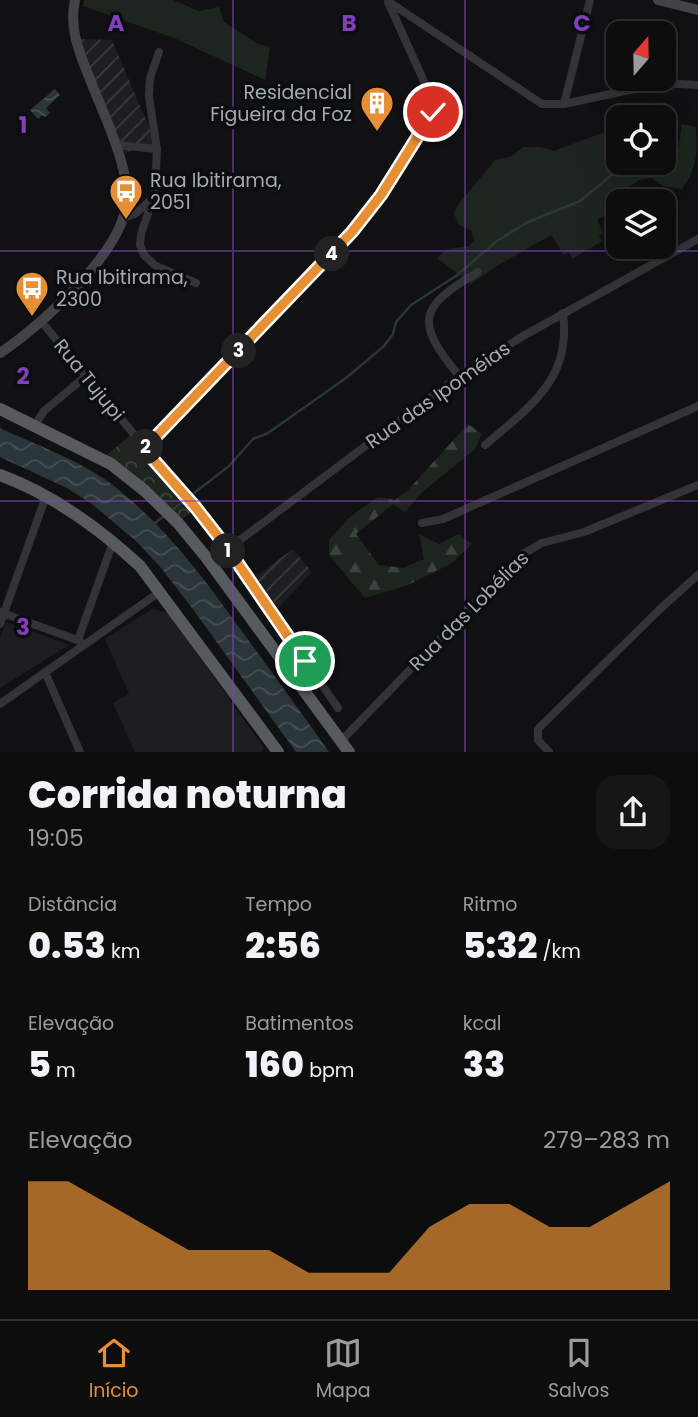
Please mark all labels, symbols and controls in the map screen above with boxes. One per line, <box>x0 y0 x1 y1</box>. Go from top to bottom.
text: A <box>108 7 125 39</box>
text: B <box>341 7 357 39</box>
text: C <box>573 7 591 39</box>
north arrow <box>606 21 676 91</box>
map controls <box>606 21 676 259</box>
place label: Residencial Figueira da Foz <box>210 79 352 128</box>
pin <box>403 82 463 142</box>
building icon: Residencial Figueira da Foz <box>358 84 396 133</box>
icon: check <box>414 93 452 131</box>
button: locate <box>606 105 676 175</box>
text: 1 <box>19 109 27 141</box>
place label: Rua Ibitirama, 2051 <box>150 167 282 216</box>
bus stop icon: Rua Ibitirama, 2051 <box>107 172 145 221</box>
button: layers <box>606 189 676 259</box>
pin: 4 <box>314 236 350 272</box>
text: 4 <box>325 240 338 267</box>
place label: Rua Ibitirama, 2300 <box>56 264 188 313</box>
bus stop icon: Rua Ibitirama, 2300 <box>13 269 51 318</box>
street label: Rua Tujupi <box>48 333 130 427</box>
pin: 3 <box>222 334 256 368</box>
street label: Rua das Ipoméias <box>360 335 516 455</box>
text: 3 <box>233 337 244 364</box>
text: 2 <box>16 360 30 392</box>
pin: 2 <box>128 430 164 464</box>
text: 2 <box>140 433 151 460</box>
pin: 1 <box>210 534 246 568</box>
text: 1 <box>224 537 231 564</box>
street label: Rua das Lobélias <box>403 545 535 677</box>
text: 3 <box>16 611 30 643</box>
pin <box>275 631 335 691</box>
icon: arrive <box>286 642 324 680</box>
text: Corrida noturna <box>28 768 347 821</box>
button: share <box>596 775 670 849</box>
text: 19:05 <box>28 822 84 854</box>
text: Distância <box>28 891 117 918</box>
text: Tempo <box>245 891 312 918</box>
text: Ritmo <box>463 891 518 918</box>
text: 0.53 <box>28 921 106 970</box>
text: 2:56 <box>245 921 321 970</box>
text: 5:32 <box>463 921 537 970</box>
text: km <box>106 938 140 965</box>
text: /km <box>537 938 581 965</box>
text: Elevação <box>28 1010 114 1037</box>
text: Batimentos <box>245 1010 354 1037</box>
text: kcal <box>463 1010 502 1037</box>
text: 5 <box>28 1040 51 1089</box>
text: 160 <box>245 1040 304 1089</box>
text: 33 <box>463 1040 505 1089</box>
text: m <box>51 1057 76 1084</box>
text: bpm <box>304 1057 354 1084</box>
text: Elevação <box>28 1124 132 1156</box>
text: 279–283 m <box>543 1124 670 1156</box>
tab: Início <box>89 1334 139 1405</box>
tab: Mapa <box>316 1334 371 1405</box>
tab: Salvos <box>548 1334 609 1405</box>

